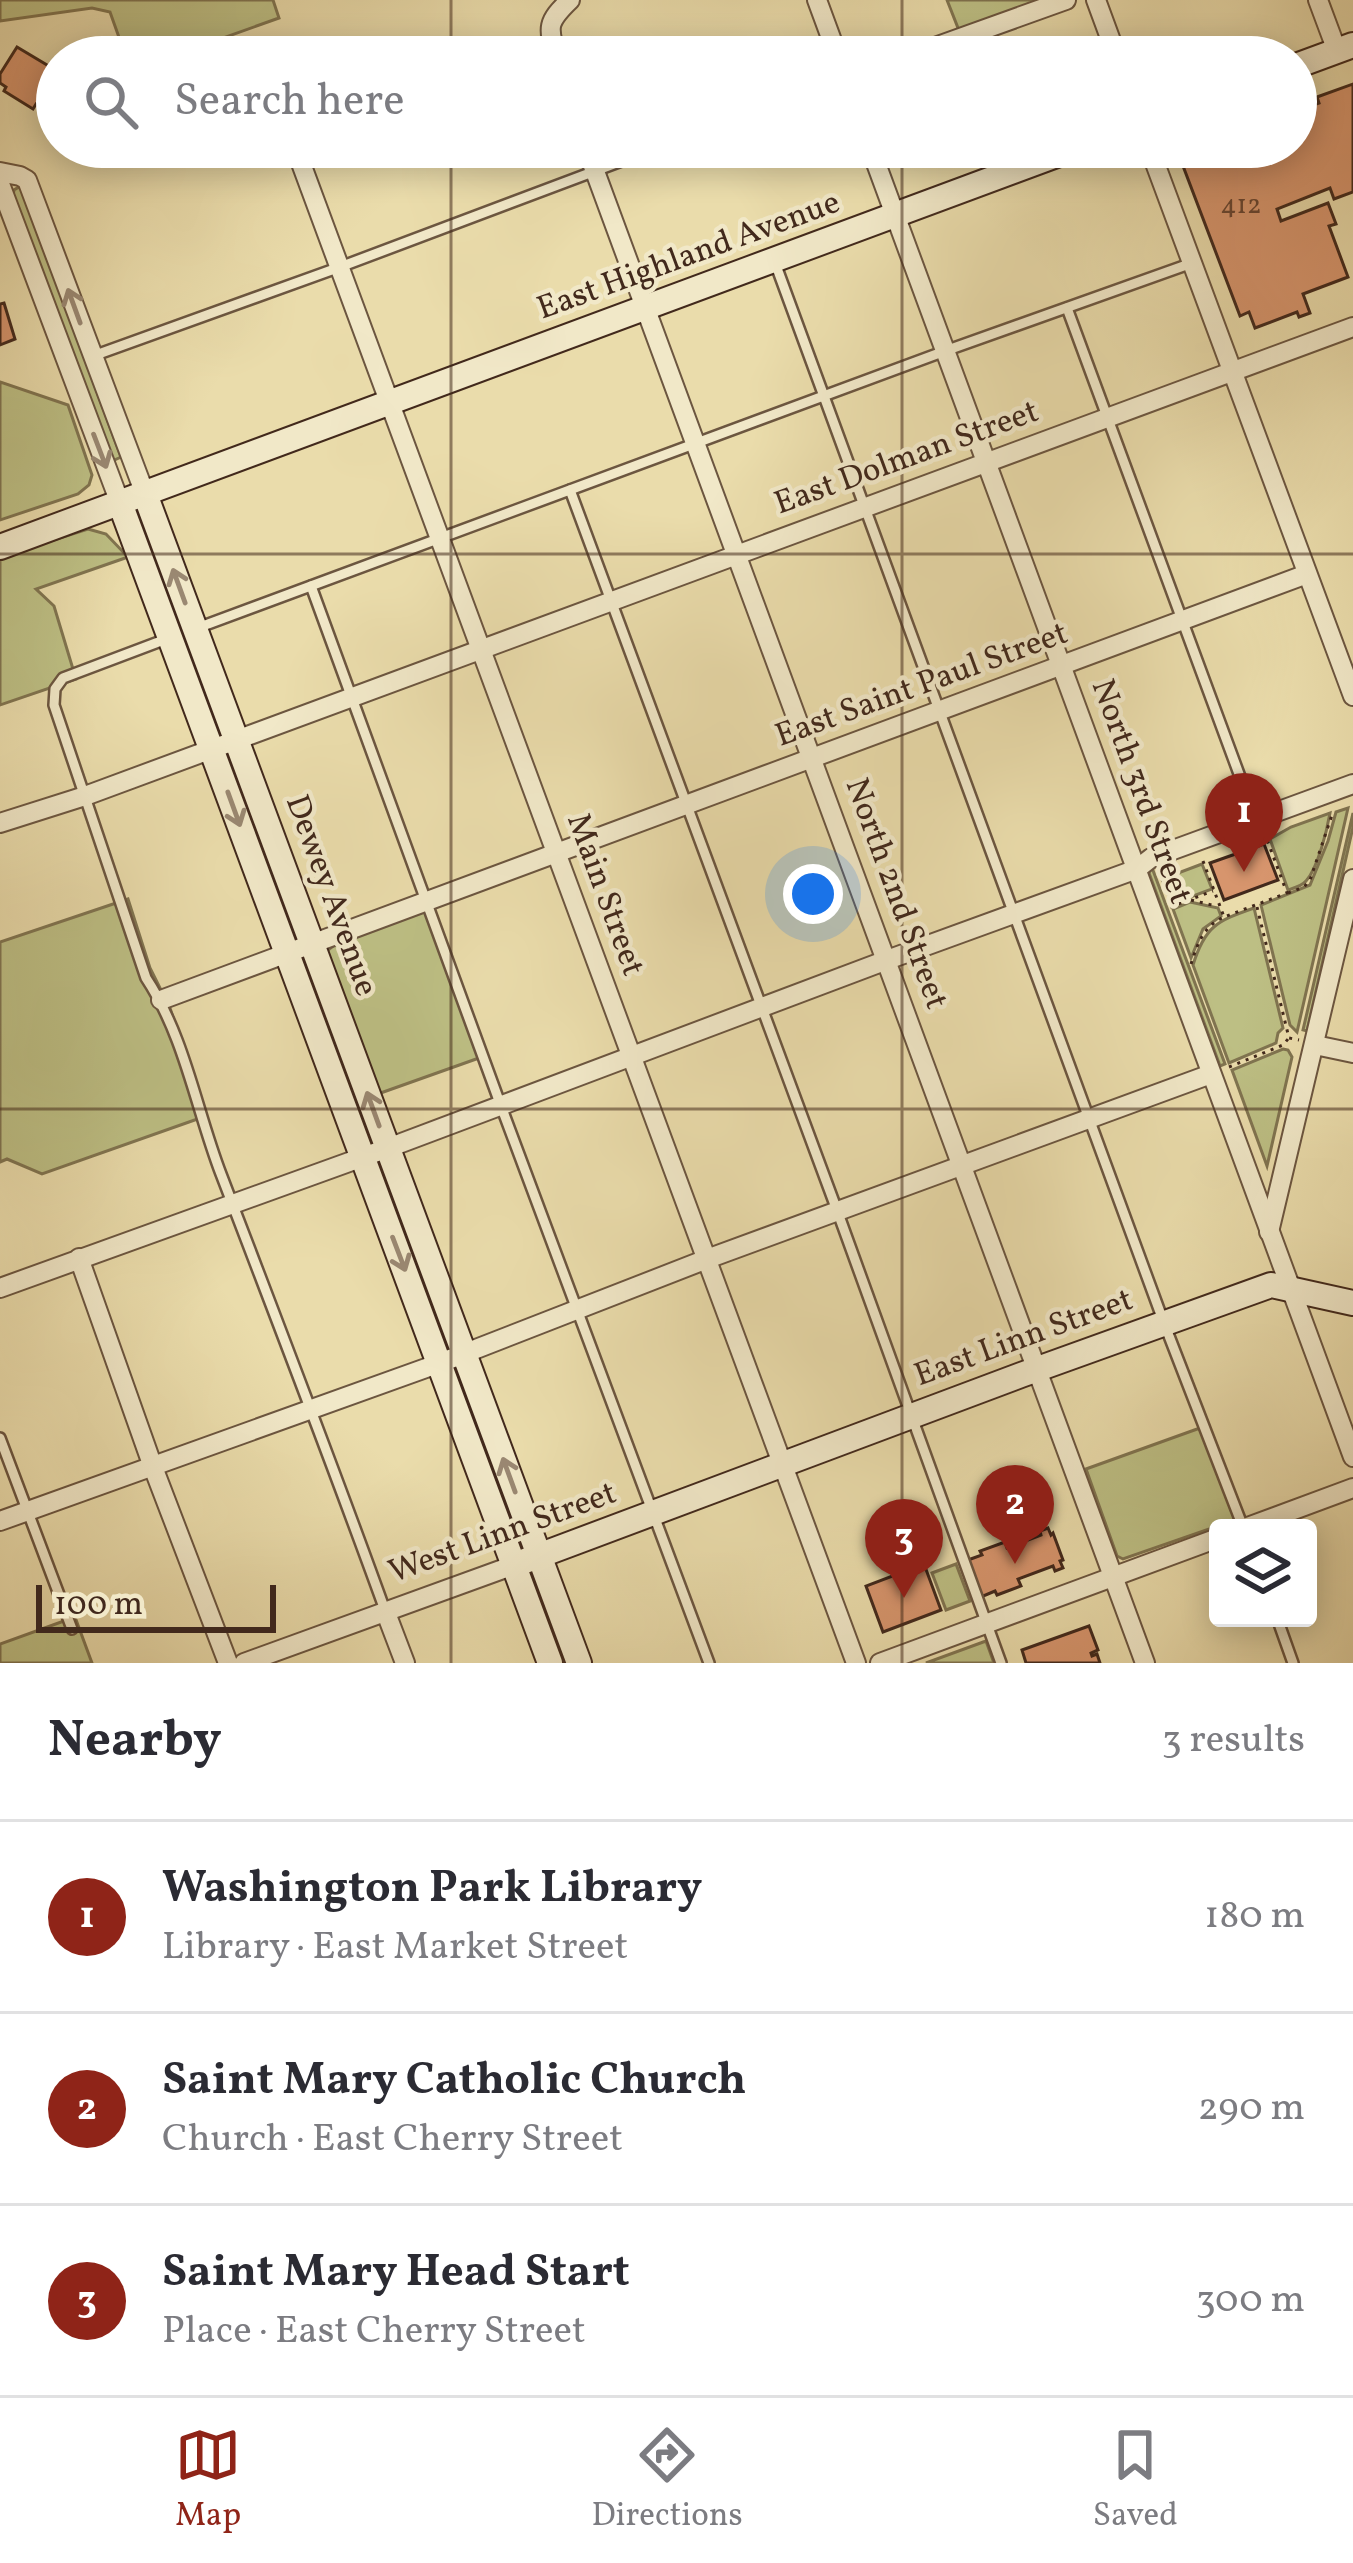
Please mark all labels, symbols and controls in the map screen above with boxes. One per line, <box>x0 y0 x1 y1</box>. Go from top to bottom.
search box <box>36 36 1317 168</box>
icon: search <box>78 69 144 135</box>
text: Search here <box>174 71 405 134</box>
street label: East Highland Avenue <box>531 181 847 333</box>
house number: 412 <box>1220 187 1262 225</box>
one-way arrow <box>62 288 83 325</box>
street label: East Dolman Street <box>768 390 1046 528</box>
one-way arrow <box>91 431 113 468</box>
one-way arrow <box>167 568 188 605</box>
street label: East Saint Paul Street <box>769 612 1075 760</box>
street label: North 3rd Street <box>1078 673 1202 911</box>
street label: North 2nd Street <box>832 772 958 1016</box>
pin: 1 <box>1205 773 1283 872</box>
street label: Dewey Avenue <box>272 789 388 1003</box>
one-way arrow <box>225 790 247 827</box>
street label: Main Street <box>553 807 655 983</box>
your location <box>783 864 843 924</box>
one-way arrow <box>361 1091 382 1128</box>
one-way arrow <box>390 1234 412 1271</box>
street label: East Linn Street <box>908 1278 1140 1400</box>
one-way arrow <box>496 1457 518 1494</box>
pin: 2 <box>976 1465 1054 1564</box>
street label: West Linn Street <box>383 1471 623 1597</box>
pin: 3 <box>865 1499 943 1598</box>
map controls <box>1209 1519 1317 1627</box>
button: layers <box>1209 1519 1317 1627</box>
scale bar <box>36 1579 276 1632</box>
text: 100 m <box>54 1583 143 1629</box>
text: Nearby <box>48 1706 222 1777</box>
text: 3 results <box>1162 1714 1305 1768</box>
text: Washington Park Library <box>162 1858 702 1921</box>
text: 1 <box>79 1890 95 1944</box>
text: 180 m <box>1204 1890 1305 1944</box>
text: Library · East Market Street <box>162 1921 628 1975</box>
text: Saint Mary Catholic Church <box>162 2050 746 2113</box>
text: 2 <box>77 2082 97 2136</box>
text: 290 m <box>1198 2082 1305 2136</box>
text: Church · East Cherry Street <box>162 2113 623 2167</box>
text: Saint Mary Head Start <box>162 2242 630 2305</box>
text: 3 <box>77 2274 97 2328</box>
text: 300 m <box>1196 2274 1305 2328</box>
text: Place · East Cherry Street <box>162 2305 586 2359</box>
tab: Map <box>175 2422 241 2540</box>
tab: Directions <box>591 2422 743 2540</box>
tab: Saved <box>1093 2422 1178 2540</box>

